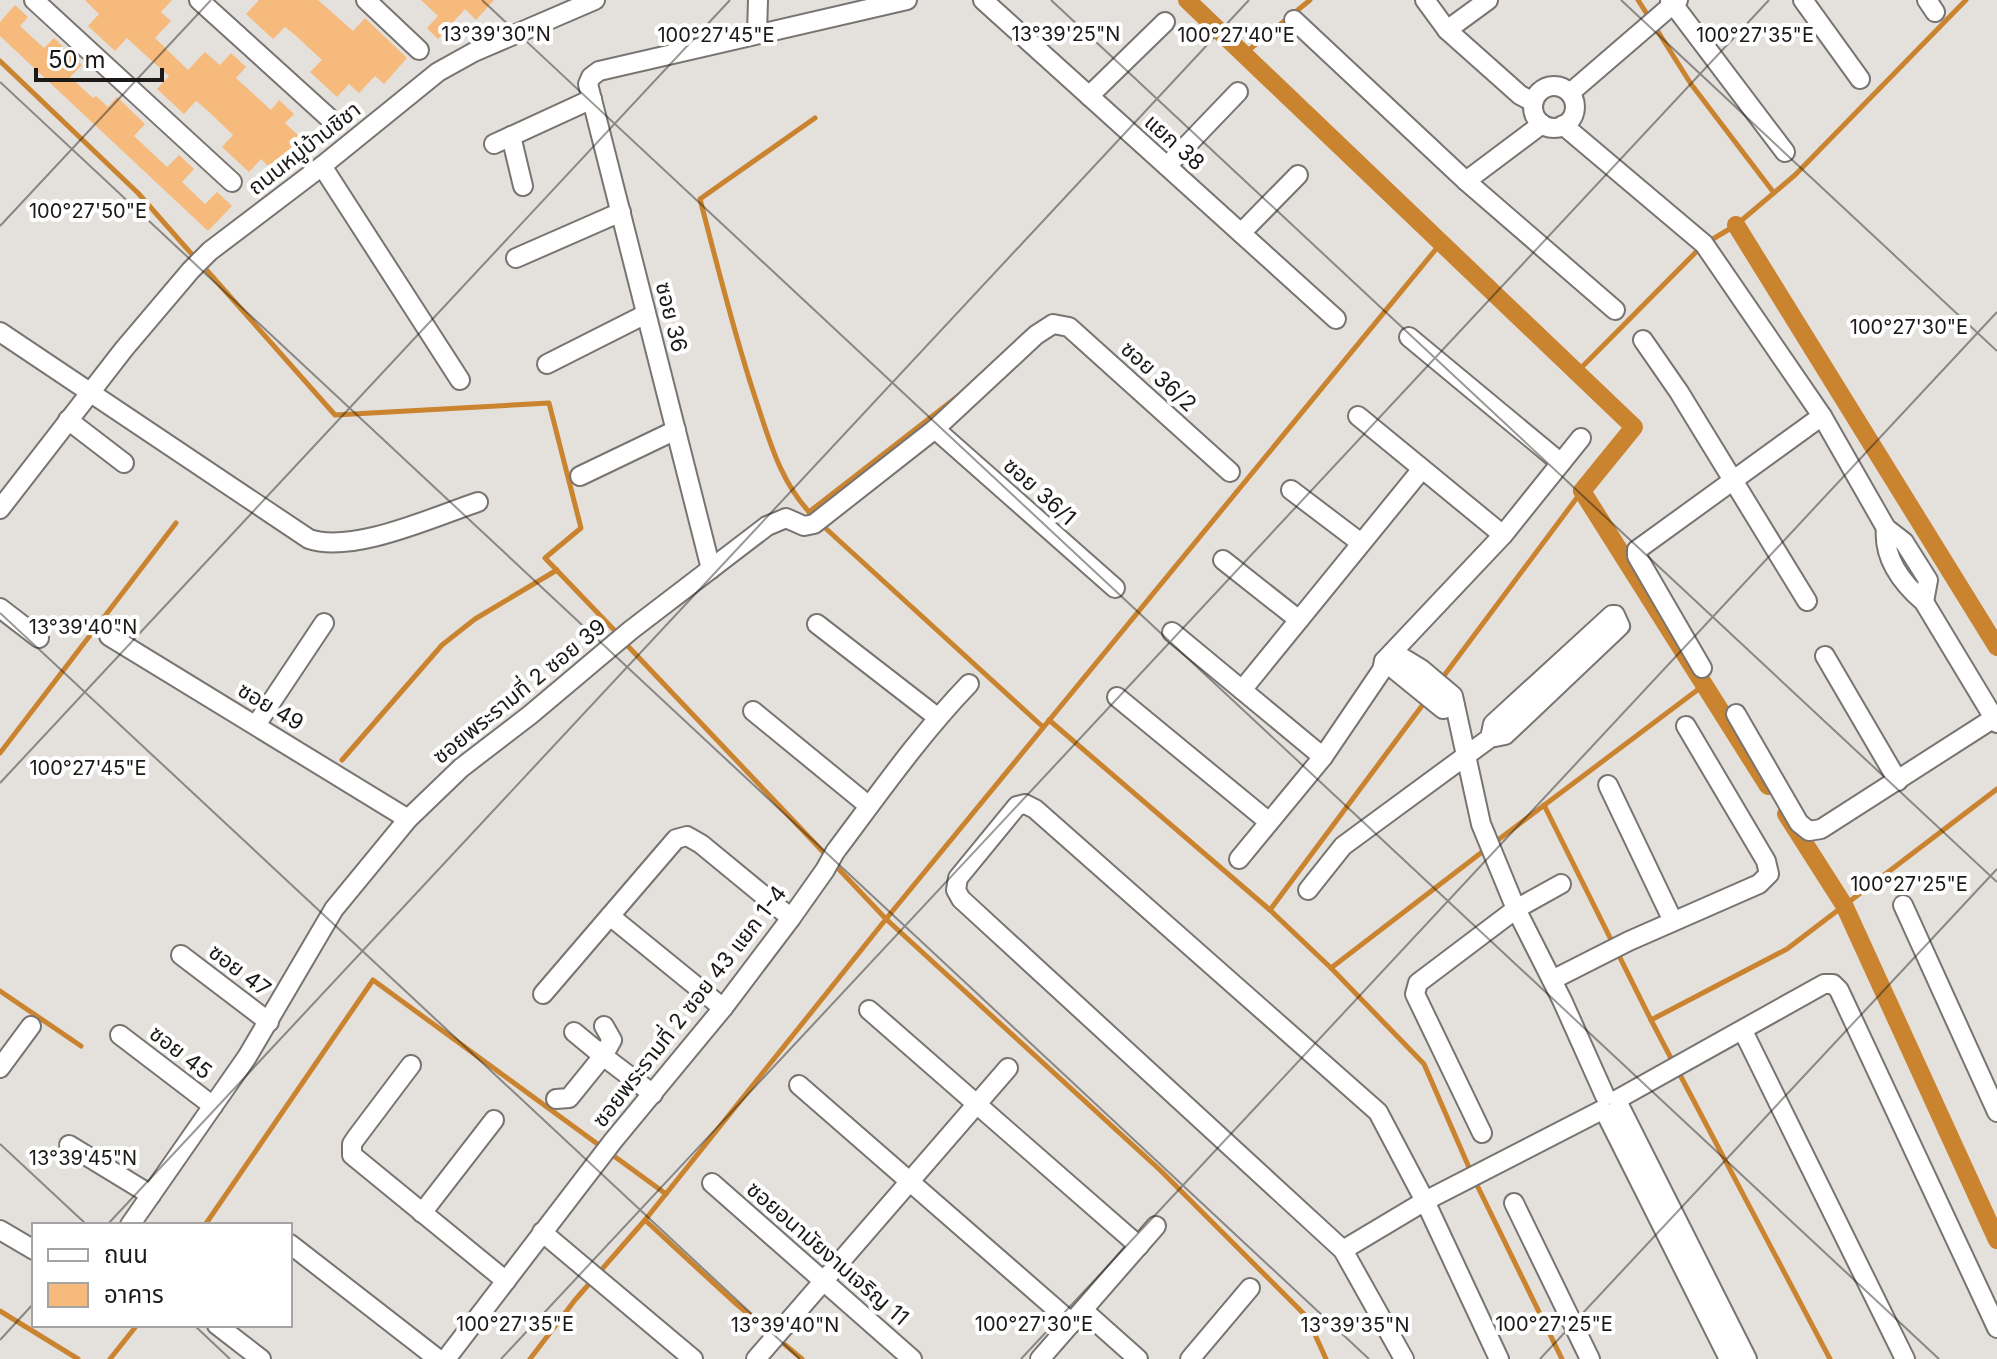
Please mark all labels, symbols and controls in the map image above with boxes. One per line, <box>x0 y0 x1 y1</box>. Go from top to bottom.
text: 13°39'30"N <box>441 22 551 46</box>
text: 13°39'25"N <box>1012 22 1120 46</box>
text: 100°27'45"E <box>657 23 775 47</box>
text: 100°27'40"E <box>1177 23 1295 47</box>
text: 100°27'35"E <box>1696 23 1814 47</box>
scale bar <box>36 32 162 82</box>
text: 50 m <box>48 45 106 74</box>
street label: ถนนหมู่บ้านชิชา <box>243 96 366 201</box>
street label: แยก 38 <box>1140 108 1210 176</box>
text: 100°27'50"E <box>29 199 147 223</box>
street label: ซอย 36 <box>651 279 693 355</box>
text: 100°27'30"E <box>1850 315 1968 339</box>
street label: ซอย 36/2 <box>1116 335 1202 417</box>
street label: ซอย 36/1 <box>999 452 1081 530</box>
street label: ซอยพระรามที่ 2 ซอย 39 <box>426 612 611 769</box>
text: 13°39'40"N <box>29 615 137 639</box>
street label: ซอย 49 <box>233 676 309 736</box>
text: 100°27'45"E <box>29 756 147 780</box>
text: 100°27'25"E <box>1850 872 1968 896</box>
street label: ซอยพระรามที่ 2 ซอย 43 แยก 1-4 <box>585 879 791 1132</box>
street label: ซอย 47 <box>204 938 276 1002</box>
street label: ซอย 45 <box>145 1020 217 1084</box>
text: 13°39'45"N <box>29 1146 137 1170</box>
street label: ซอยอนามัยงามเจริญ 11 <box>742 1176 914 1330</box>
legend <box>32 1223 292 1327</box>
text: ถนน <box>104 1240 148 1269</box>
text: อาคาร <box>104 1280 164 1309</box>
text: 100°27'35"E <box>456 1312 574 1336</box>
text: 100°27'30"E <box>975 1312 1093 1336</box>
text: 100°27'25"E <box>1495 1312 1613 1336</box>
text: 13°39'40"N <box>731 1313 839 1337</box>
text: 13°39'35"N <box>1301 1313 1409 1337</box>

